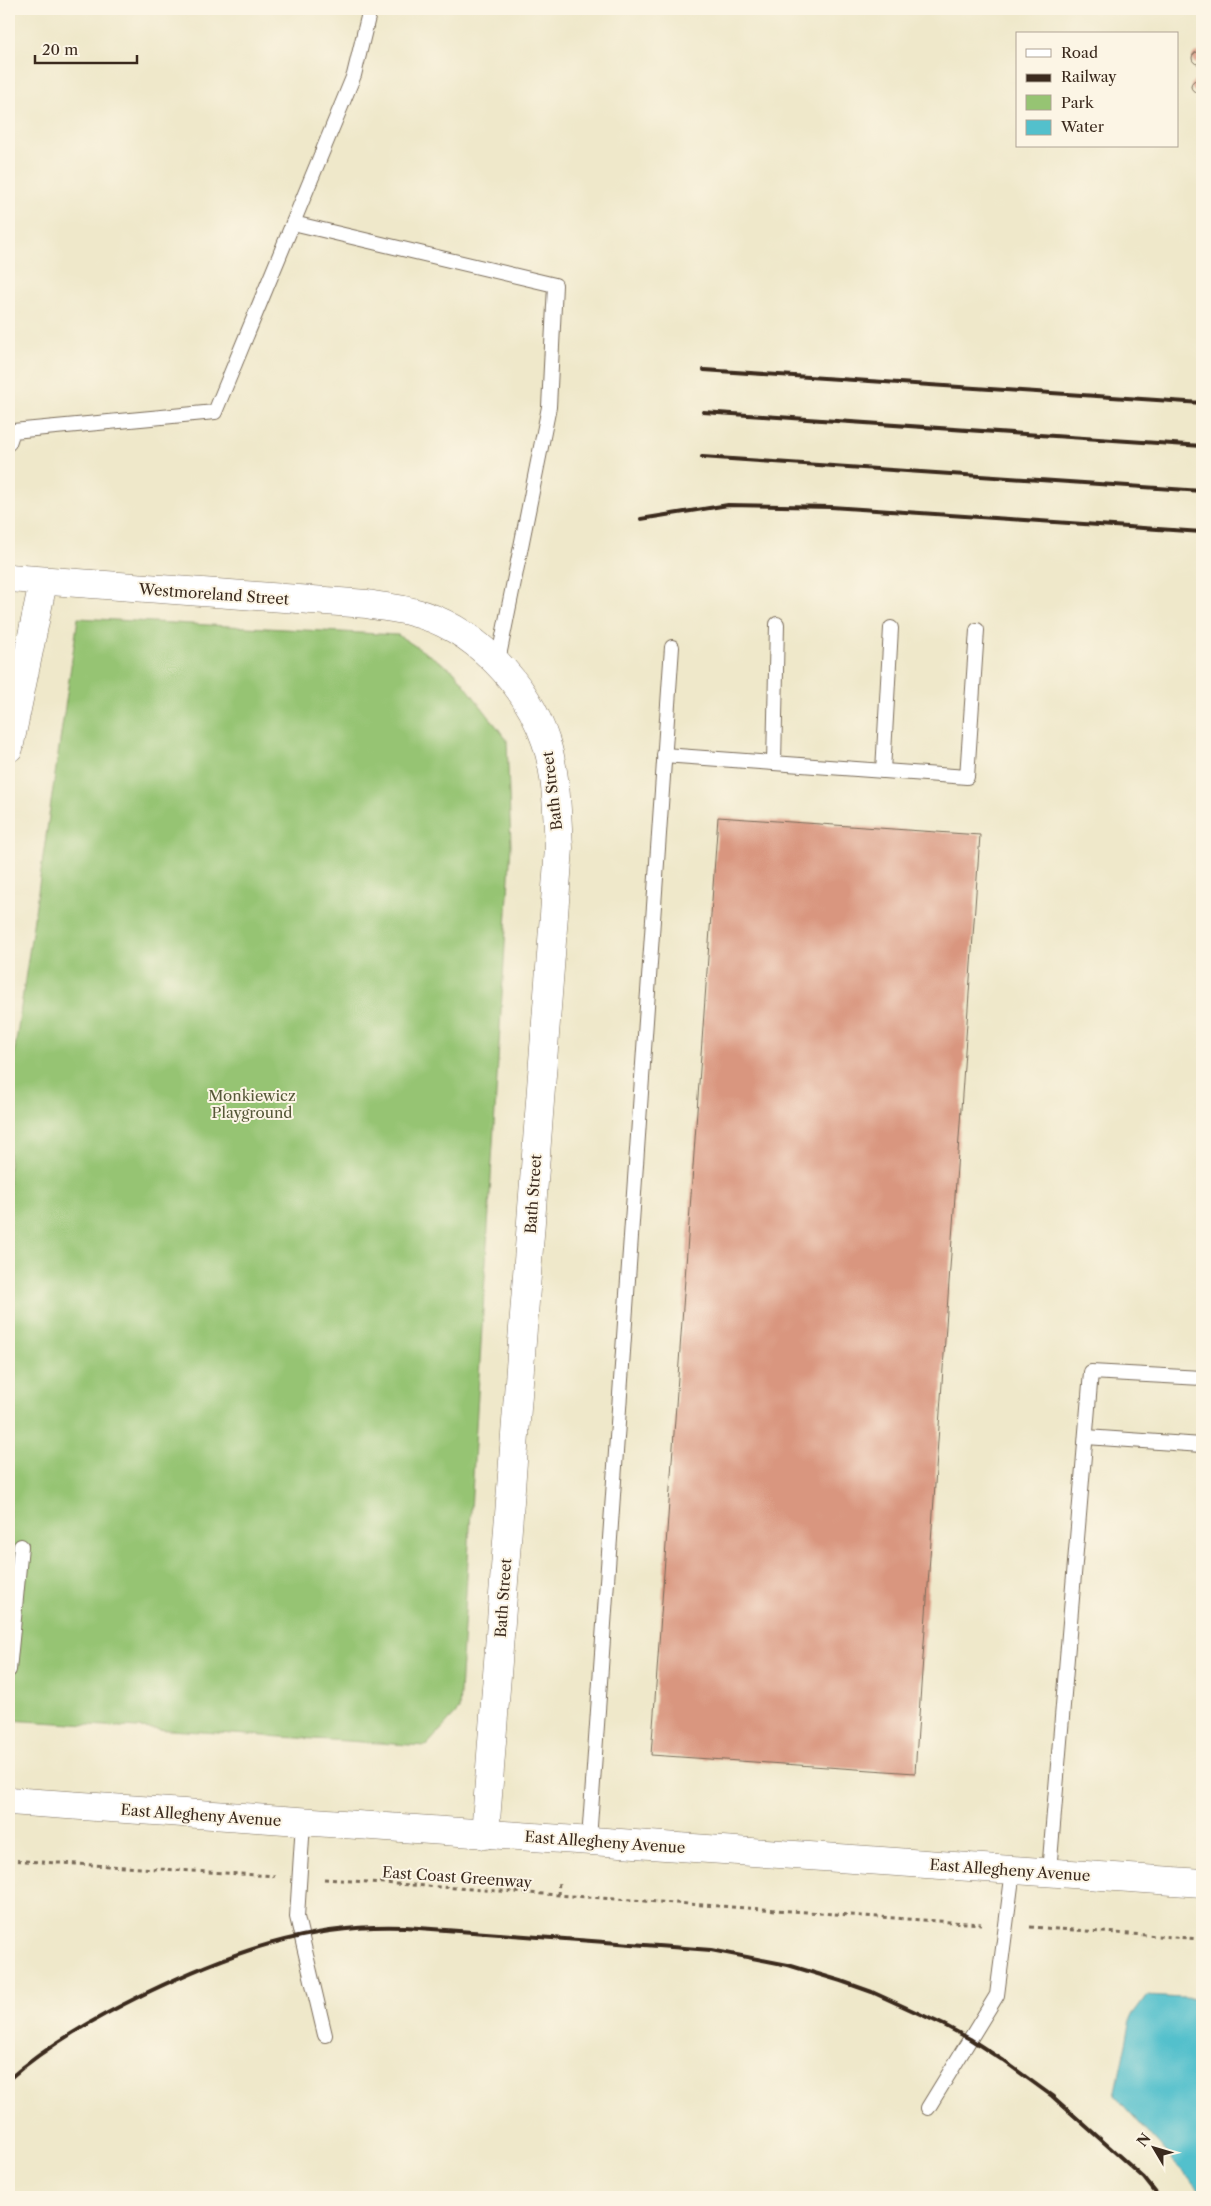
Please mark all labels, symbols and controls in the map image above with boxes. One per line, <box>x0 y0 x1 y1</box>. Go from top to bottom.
scale bar <box>35 32 138 64</box>
legend <box>1016 32 1178 148</box>
text: 20 m <box>42 40 78 59</box>
text: Road <box>1061 43 1098 62</box>
text: Railway <box>1061 67 1117 86</box>
text: Park <box>1061 93 1095 112</box>
text: Water <box>1060 117 1105 136</box>
street label: Westmoreland Street <box>137 579 290 609</box>
street label: Bath Street <box>538 750 566 832</box>
park label: Monkiewicz Playground <box>208 1086 296 1122</box>
street label: Bath Street <box>521 1153 545 1234</box>
street label: Bath Street <box>491 1557 515 1638</box>
street label: East Allegheny Avenue <box>120 1800 282 1830</box>
street label: East Allegheny Avenue <box>524 1827 686 1857</box>
street label: East Allegheny Avenue <box>929 1855 1091 1885</box>
street label: East Coast Greenway <box>381 1862 533 1892</box>
north arrow <box>1128 2124 1178 2174</box>
text: N <box>1133 2130 1155 2150</box>

